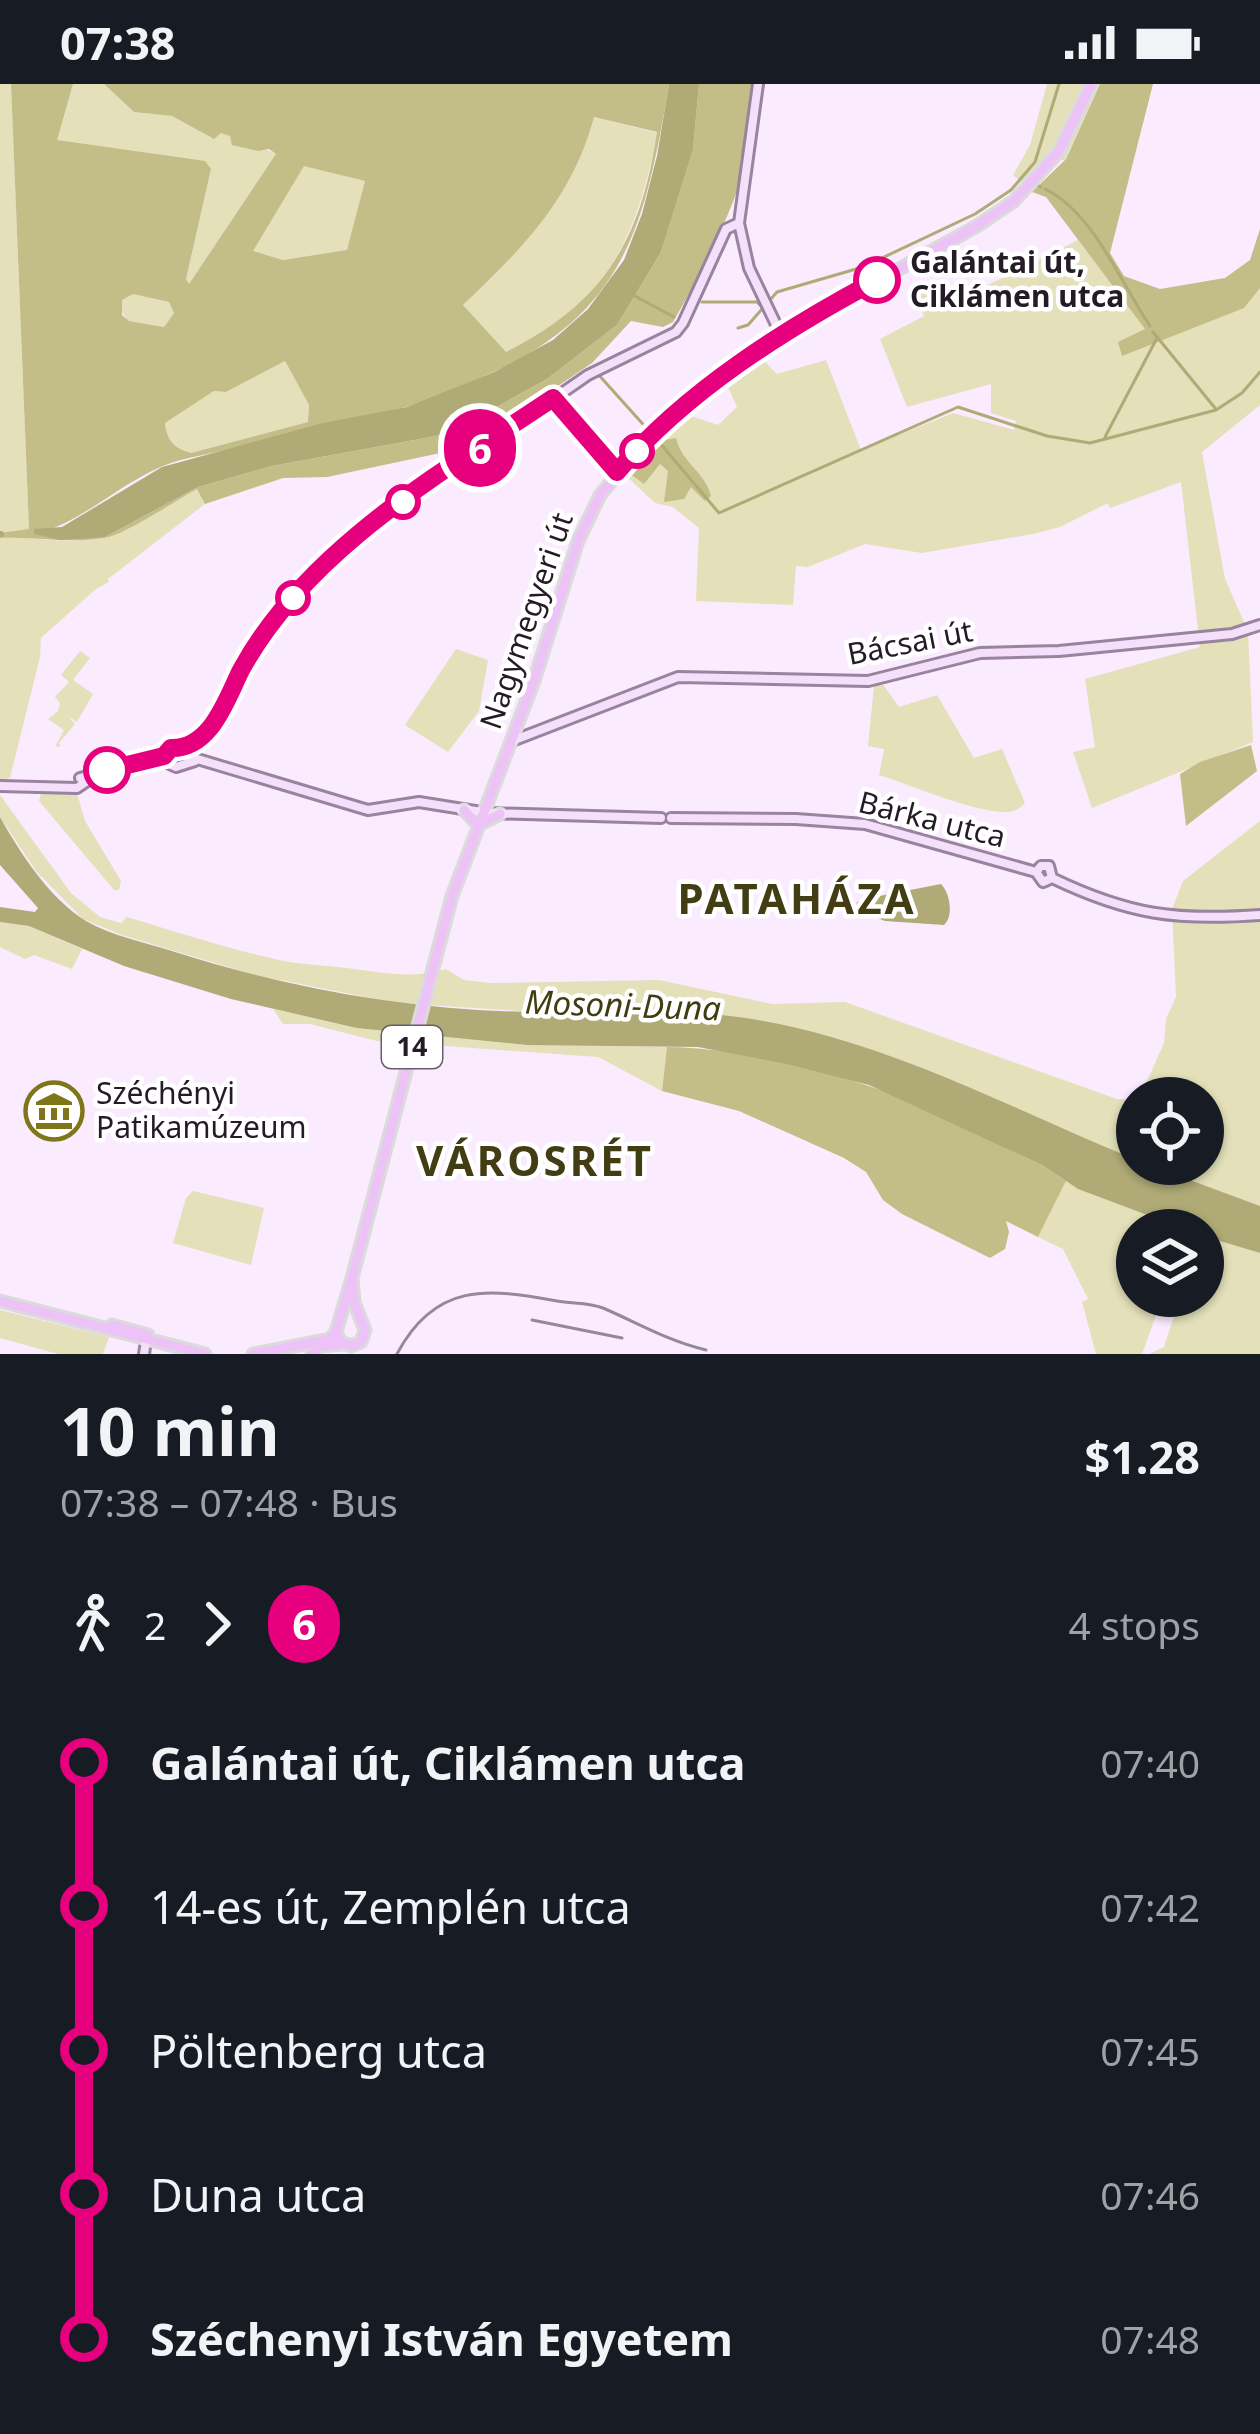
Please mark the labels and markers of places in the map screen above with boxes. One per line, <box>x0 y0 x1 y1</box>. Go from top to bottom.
place label: Galántai út, Ciklámen utca <box>910 241 1124 316</box>
marker: Galántai út, Ciklámen utca <box>855 258 899 302</box>
unlabelled marker <box>621 435 653 467</box>
unlabelled marker <box>387 486 419 518</box>
unlabelled marker <box>277 582 309 614</box>
unlabelled marker <box>85 748 129 792</box>
place label: Széchényi Patikamúzeum <box>96 1072 307 1147</box>
museum icon: Széchényi Patikamúzeum <box>23 1080 85 1142</box>

